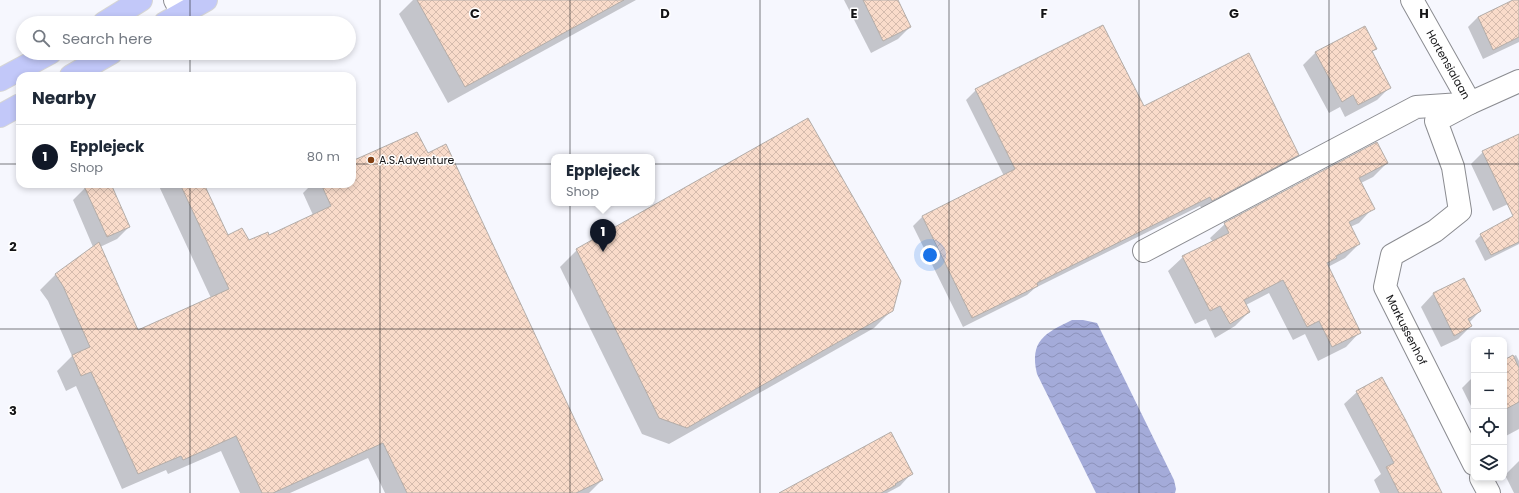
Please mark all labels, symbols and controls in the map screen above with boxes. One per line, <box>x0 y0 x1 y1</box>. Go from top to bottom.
text: C <box>470 4 480 23</box>
text: D <box>660 4 670 23</box>
text: E <box>850 4 858 23</box>
text: F <box>1040 4 1048 23</box>
text: G <box>1229 4 1239 23</box>
text: H <box>1419 4 1429 23</box>
search box <box>16 16 356 60</box>
icon: search <box>30 27 52 49</box>
street label: Hortensialaan <box>1422 27 1474 102</box>
text: Search here <box>62 28 152 49</box>
text: Nearby <box>32 86 96 110</box>
text: Epplejeck <box>70 136 144 157</box>
text: 1 <box>43 147 47 166</box>
text: 80 m <box>307 147 340 166</box>
place label: A.S.Adventure <box>379 152 455 168</box>
popup <box>551 154 655 206</box>
marker: A.S.Adventure <box>366 155 376 165</box>
text: Shop <box>70 158 103 177</box>
text: Epplejeck <box>566 160 640 181</box>
text: Shop <box>566 182 599 201</box>
pin: 1 <box>590 219 616 252</box>
text: 2 <box>9 237 17 256</box>
your location <box>920 245 940 265</box>
street label: Markussenhof <box>1382 292 1431 368</box>
map controls <box>1471 337 1507 481</box>
button: + <box>1471 337 1507 373</box>
button: − <box>1471 373 1507 409</box>
text: 3 <box>9 401 17 420</box>
button: locate <box>1471 409 1507 445</box>
button: layers <box>1471 445 1507 481</box>

